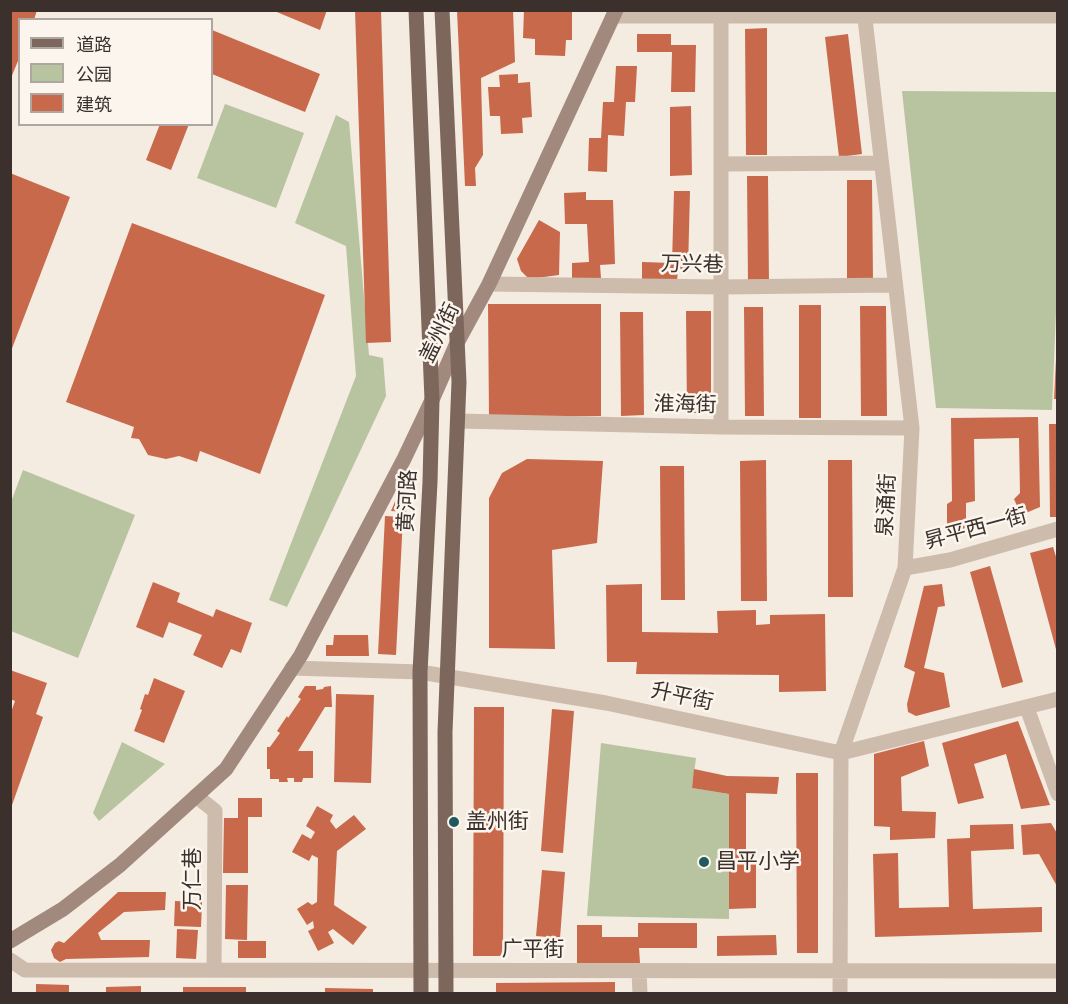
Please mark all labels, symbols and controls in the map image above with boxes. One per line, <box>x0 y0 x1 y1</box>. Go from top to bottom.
legend <box>18 18 213 126</box>
text: 道路 <box>76 33 112 56</box>
text: 公园 <box>76 63 112 86</box>
text: 建筑 <box>76 93 112 116</box>
street label: 万兴巷 <box>660 252 724 278</box>
street label: 盖州街 <box>415 299 465 367</box>
street label: 淮海街 <box>653 392 717 418</box>
street label: 黄河路 <box>394 469 422 533</box>
street label: 泉涌街 <box>873 473 901 537</box>
street label: 昇平西一街 <box>922 503 1030 555</box>
street label: 升平街 <box>649 678 715 716</box>
place label: 盖州街 <box>466 809 529 835</box>
marker: 盖州街 <box>447 815 461 829</box>
street label: 万仁巷 <box>180 848 206 910</box>
place label: 昌平小学 <box>716 849 800 875</box>
marker: 昌平小学 <box>697 855 711 869</box>
street label: 广平街 <box>502 937 564 963</box>

